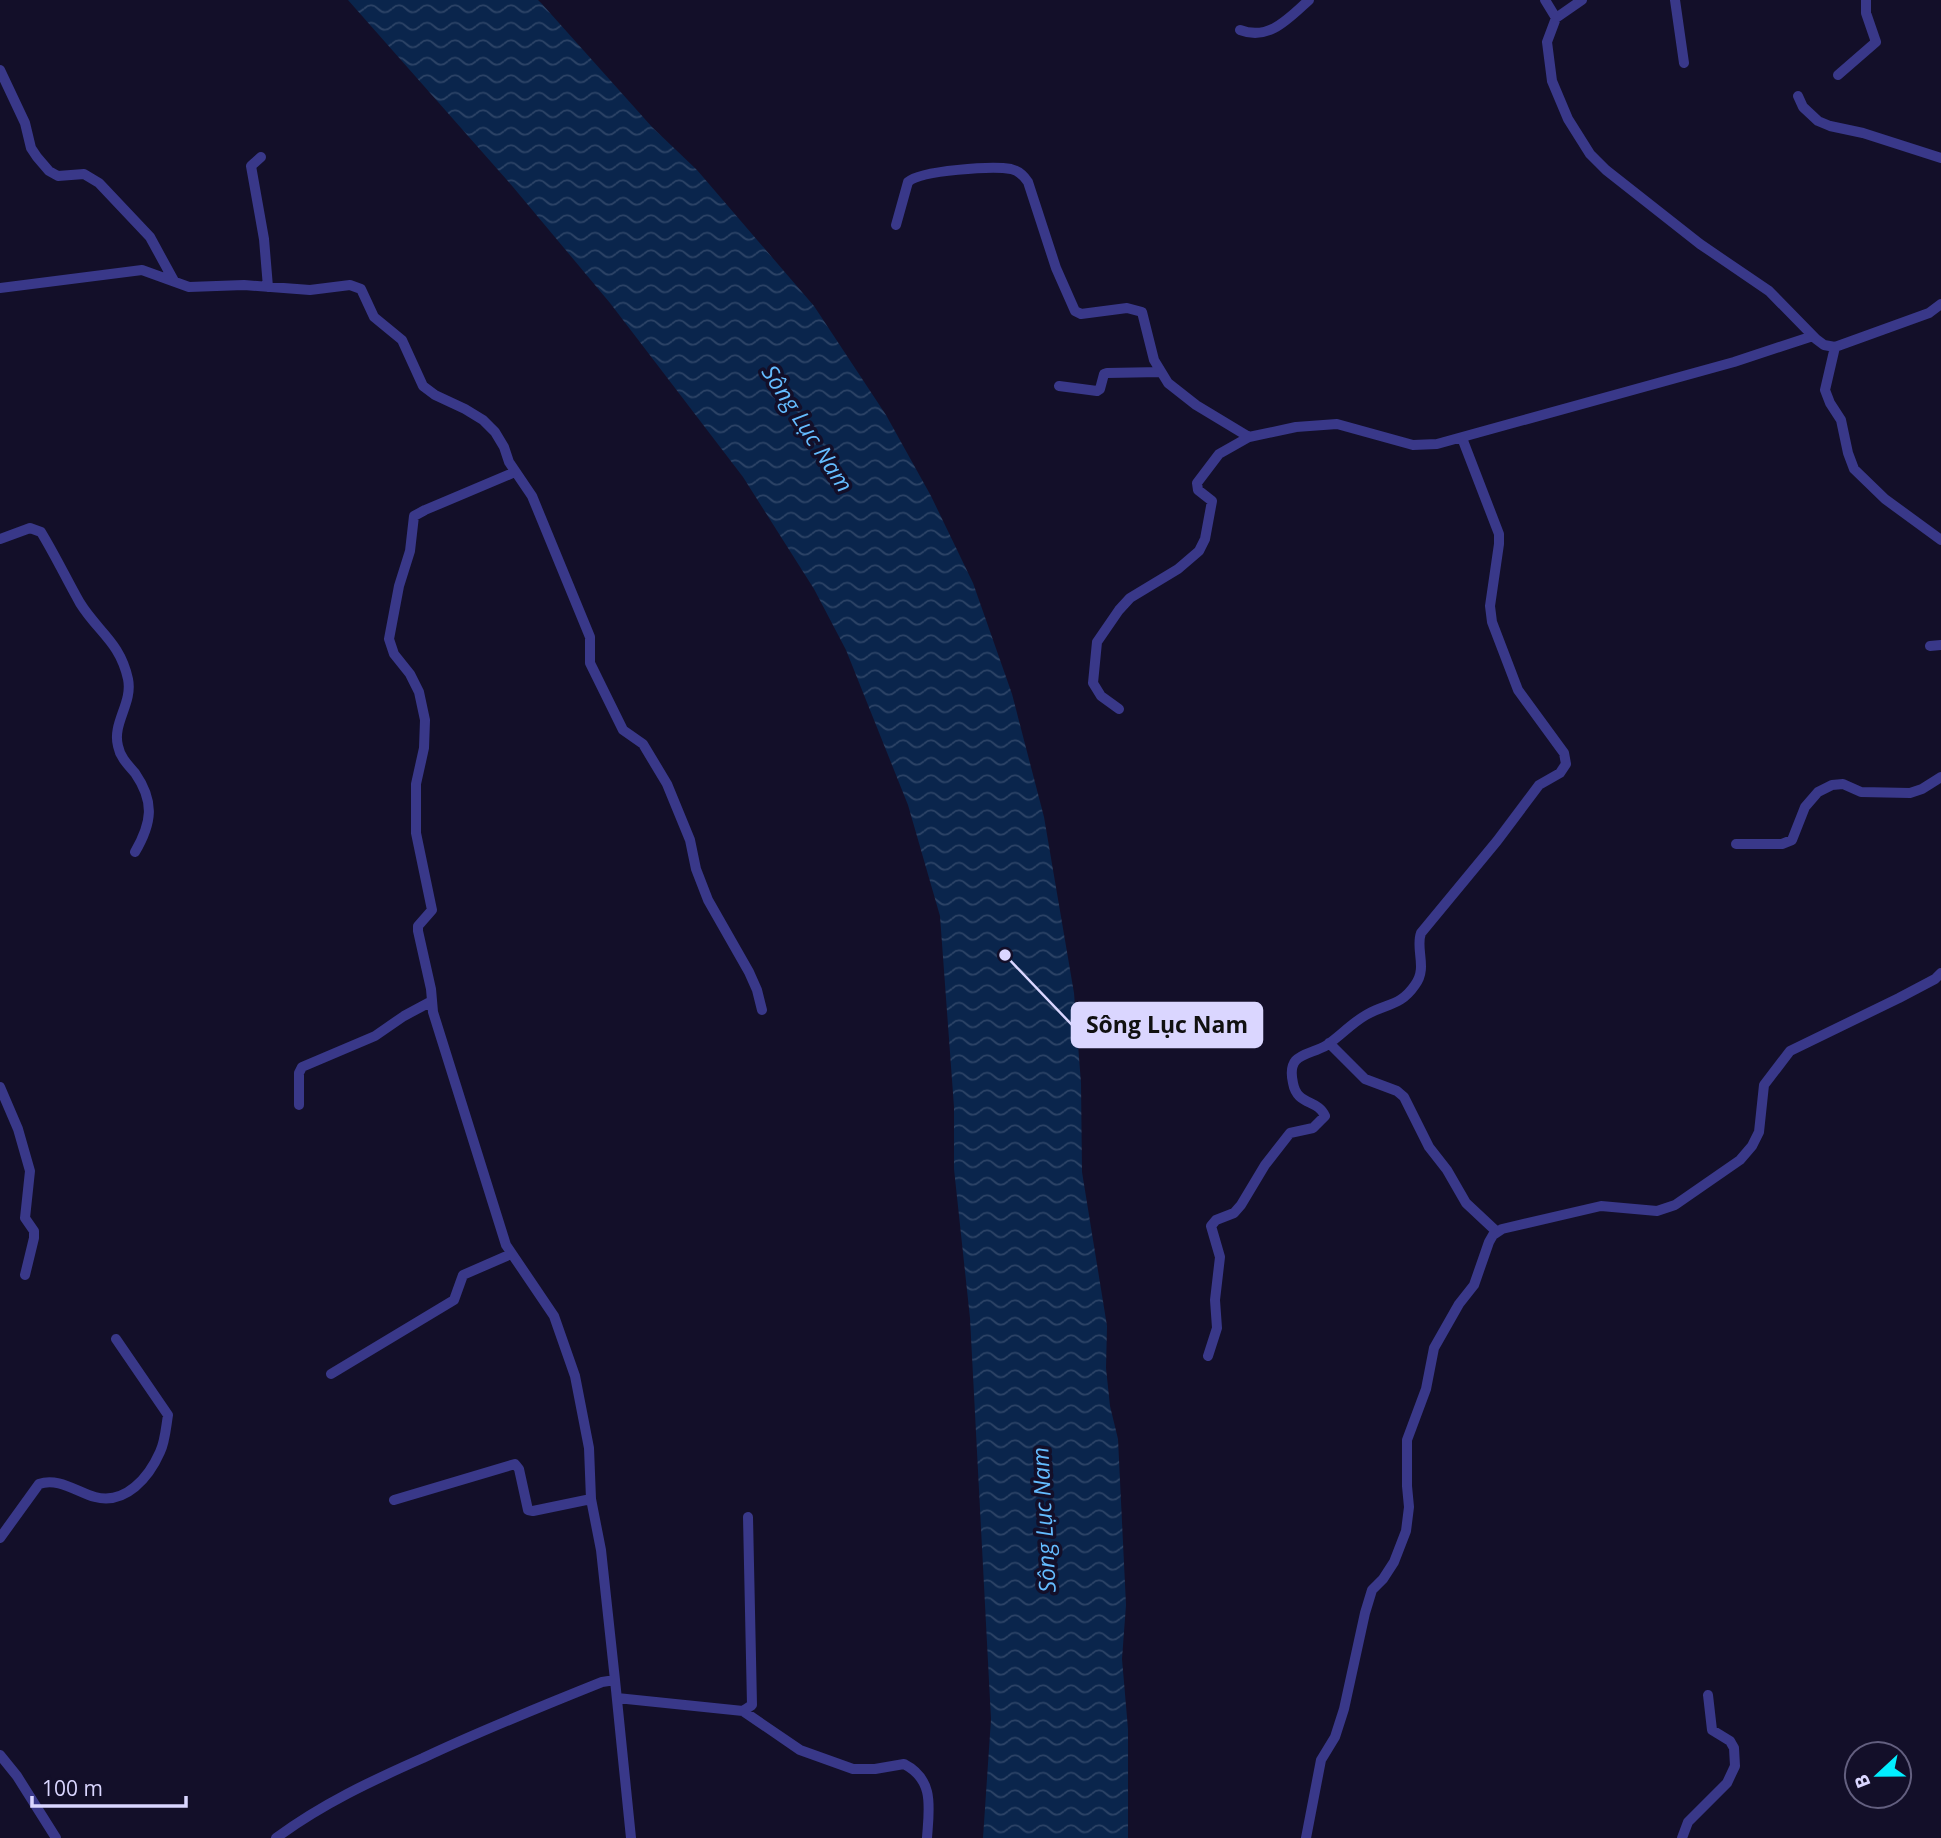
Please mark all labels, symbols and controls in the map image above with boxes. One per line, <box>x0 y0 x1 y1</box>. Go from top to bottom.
water label: Sông Lục Nam <box>755 358 861 498</box>
callout: Sông Lục Nam <box>1072 1003 1262 1047</box>
text: Sông Lục Nam <box>1086 1008 1248 1040</box>
water label: Sông Lục Nam <box>1023 1446 1063 1594</box>
north arrow <box>1843 1740 1913 1810</box>
scale bar <box>32 1764 186 1808</box>
text: B <box>1848 1771 1877 1792</box>
text: 100 m <box>42 1774 103 1802</box>

